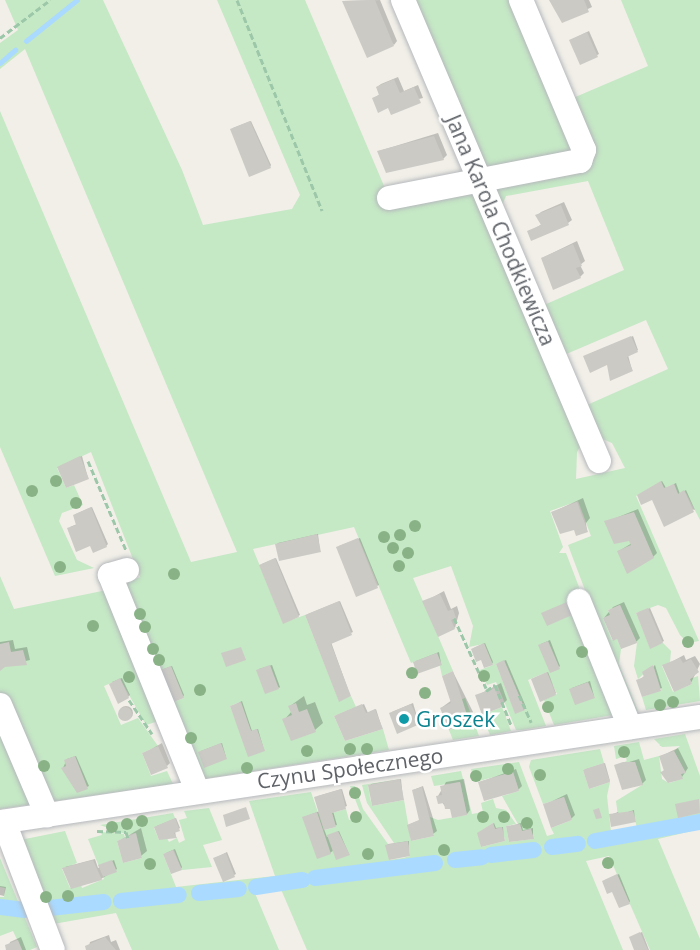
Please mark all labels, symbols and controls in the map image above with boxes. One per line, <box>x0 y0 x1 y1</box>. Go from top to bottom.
street label: Jana Karola Chodkiewicza <box>441 111 561 349</box>
place label: Groszek <box>416 706 495 732</box>
marker: Groszek <box>397 712 411 726</box>
street label: Czynu Społecznego <box>255 742 445 794</box>

